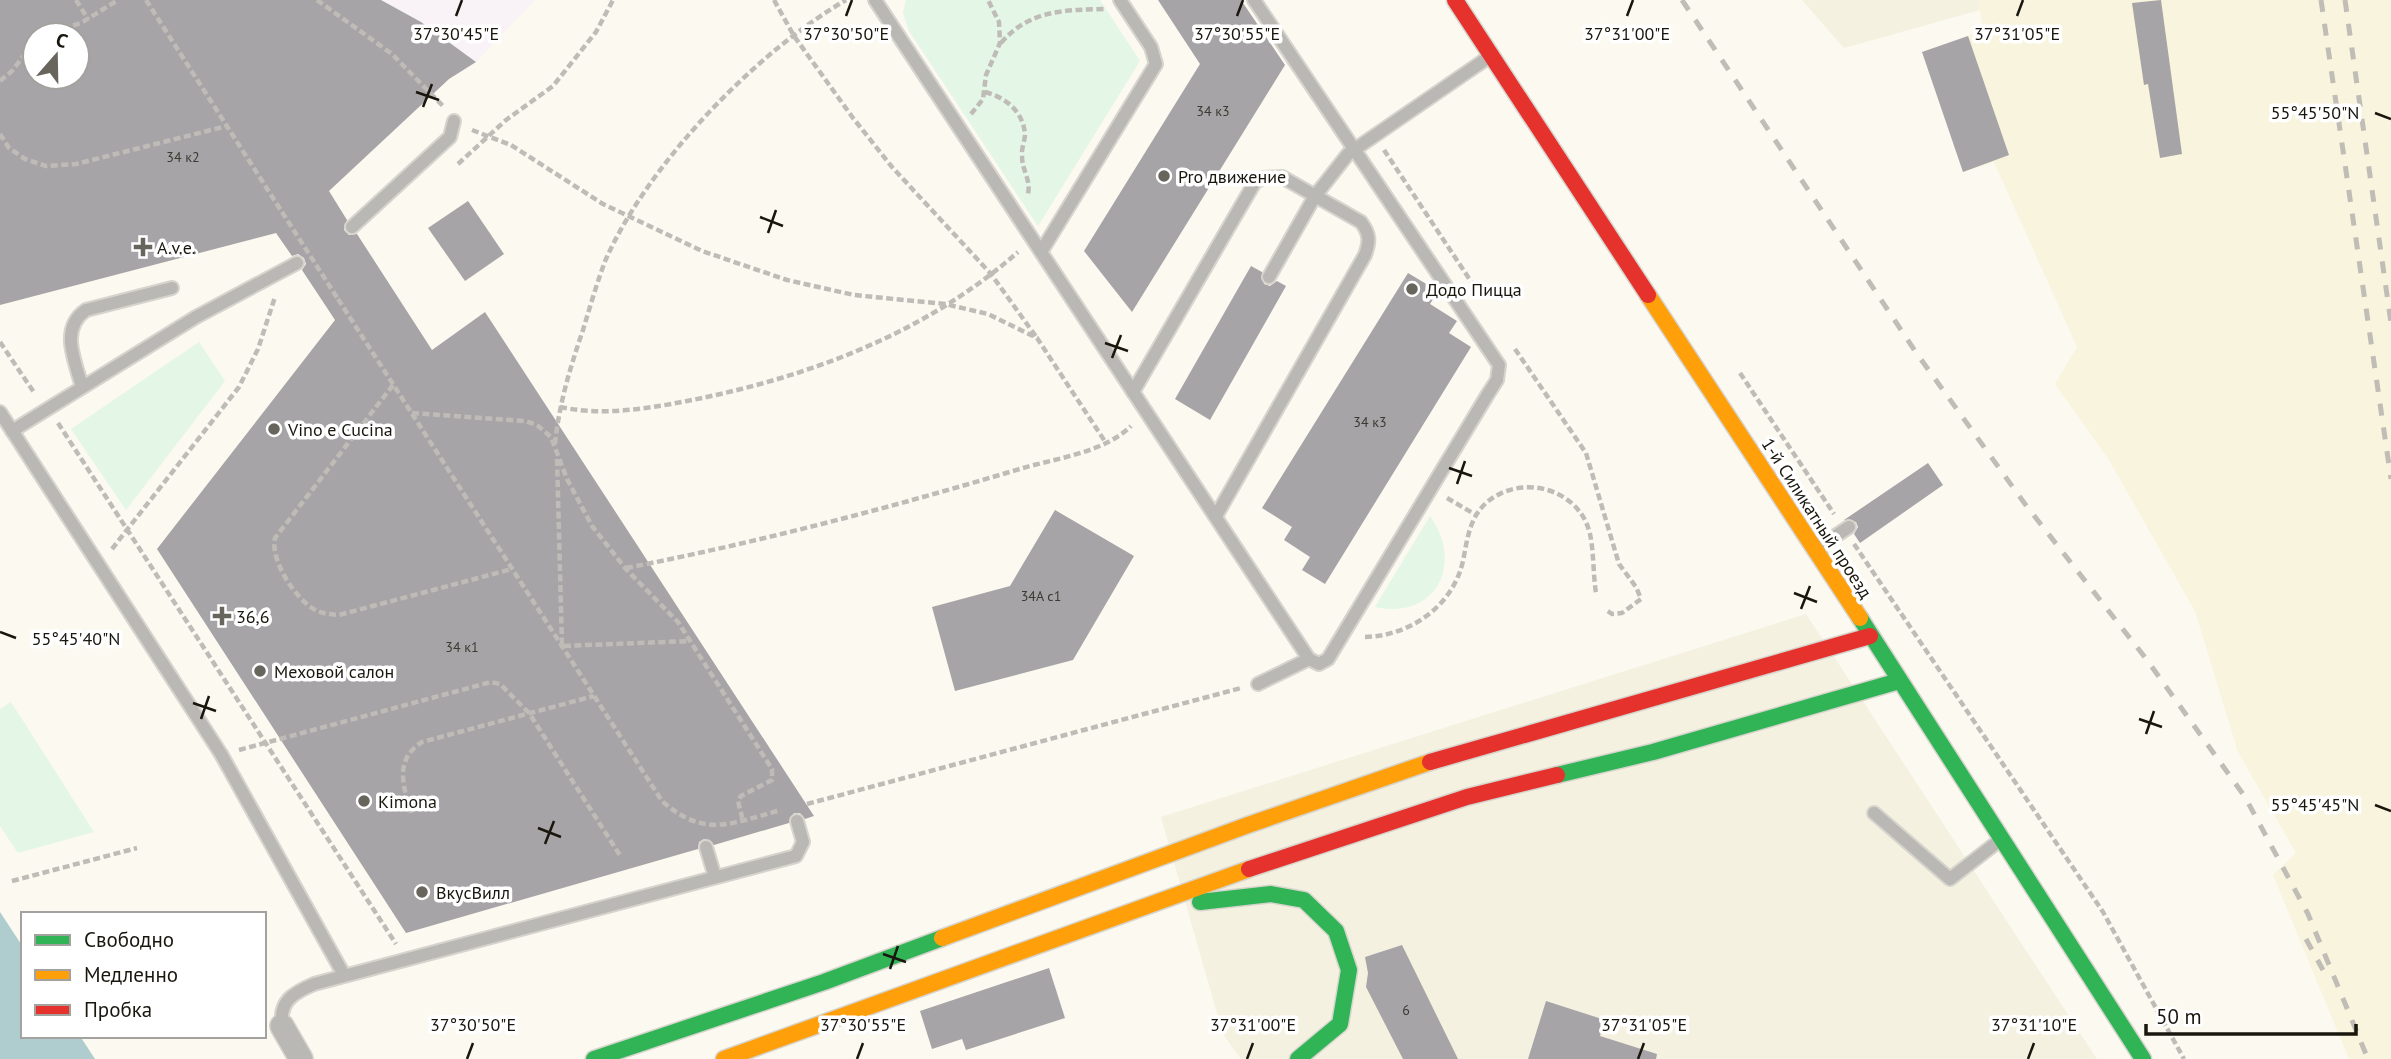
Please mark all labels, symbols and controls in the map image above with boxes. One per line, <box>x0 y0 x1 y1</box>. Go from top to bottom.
north arrow <box>21 21 91 91</box>
text: 37°30'45"E <box>413 22 499 45</box>
text: 37°30'50"E <box>803 22 889 45</box>
text: 37°30'55"E <box>1194 22 1280 45</box>
text: 37°31'00"E <box>1584 22 1670 45</box>
text: 37°31'05"E <box>1974 22 2060 45</box>
text: С <box>53 27 71 53</box>
text: 55°45'50"N <box>2271 101 2359 124</box>
house number: 34 к3 <box>1196 102 1230 120</box>
house number: 34 к2 <box>166 148 200 166</box>
place label: Pro движение <box>1178 165 1286 188</box>
marker: Pro движение <box>1156 168 1172 184</box>
place label: A.v.e. <box>157 236 196 259</box>
marker: A.v.e. <box>135 239 151 255</box>
place label: Додо Пицца <box>1426 278 1522 301</box>
marker: Додо Пицца <box>1404 281 1420 297</box>
house number: 34 к3 <box>1353 413 1387 431</box>
place label: Vino e Cucina <box>287 418 393 441</box>
marker: Vino e Cucina <box>266 421 282 437</box>
street label: 1-й Силикатный проезд <box>1757 433 1878 603</box>
house number: 34А с1 <box>1021 587 1061 605</box>
place label: 36,6 <box>236 605 269 628</box>
marker: 36,6 <box>214 608 230 624</box>
text: 55°45'40"N <box>32 627 120 650</box>
house number: 34 к1 <box>445 638 479 656</box>
place label: Меховой салон <box>274 660 394 683</box>
marker: Меховой салон <box>252 663 268 679</box>
place label: Kimona <box>378 790 437 813</box>
marker: Kimona <box>356 793 372 809</box>
text: 55°45'45"N <box>2271 793 2359 816</box>
place label: ВкусВилл <box>436 881 510 904</box>
marker: ВкусВилл <box>414 884 430 900</box>
legend <box>21 912 266 1038</box>
text: Свободно <box>84 926 174 953</box>
text: Медленно <box>84 961 178 988</box>
scale bar <box>2146 992 2356 1036</box>
text: Пробка <box>84 996 152 1023</box>
house number: 6 <box>1402 1001 1410 1019</box>
text: 50 m <box>2156 1003 2202 1030</box>
text: 37°30'50"E <box>430 1013 516 1036</box>
text: 37°30'55"E <box>820 1013 906 1036</box>
text: 37°31'00"E <box>1210 1013 1296 1036</box>
text: 37°31'05"E <box>1601 1013 1687 1036</box>
text: 37°31'10"E <box>1991 1013 2077 1036</box>

